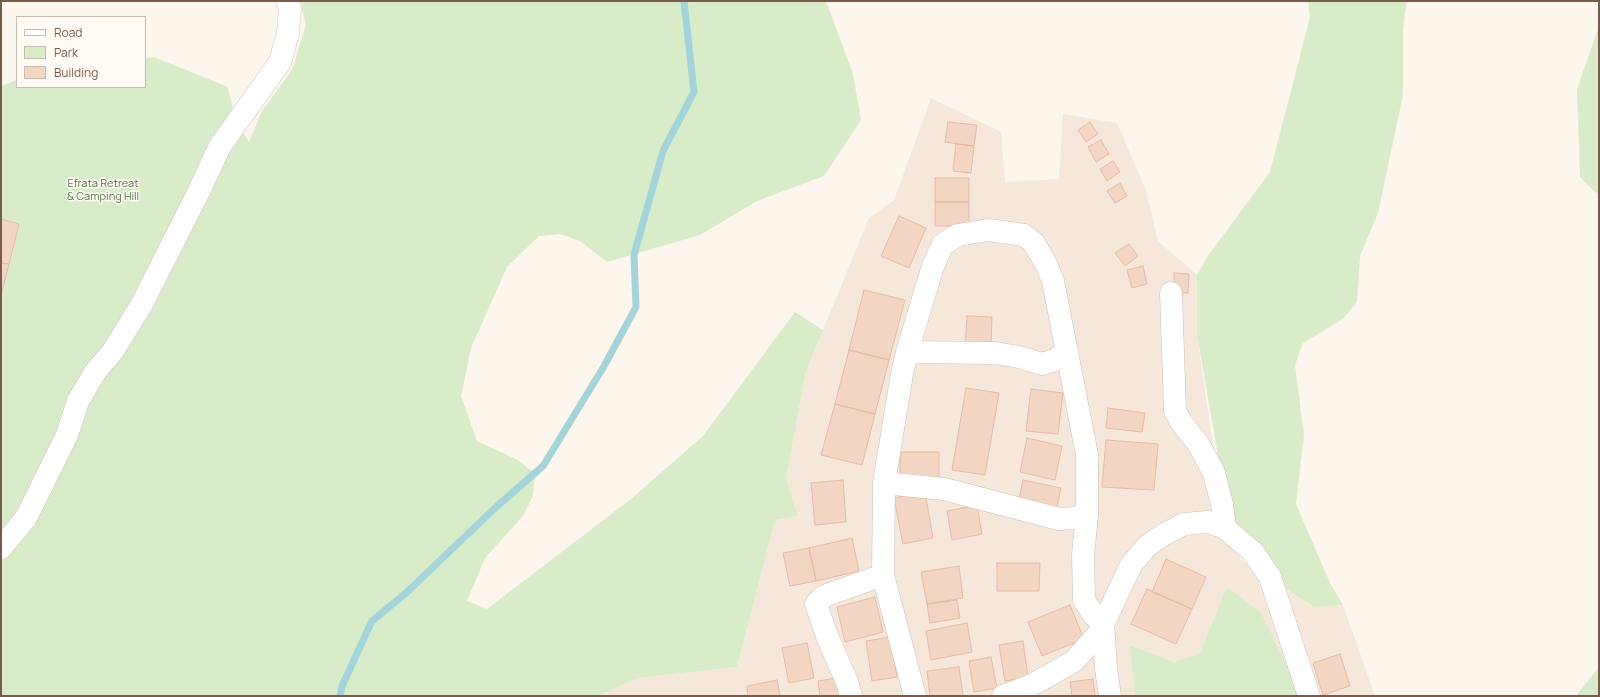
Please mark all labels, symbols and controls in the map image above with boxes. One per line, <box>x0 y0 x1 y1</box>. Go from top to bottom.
legend <box>16 16 146 88</box>
text: Road <box>54 24 82 41</box>
text: Park <box>54 44 78 61</box>
text: Building <box>54 64 98 81</box>
park label: Efrata Retreat & Camping Hill <box>67 177 139 203</box>

